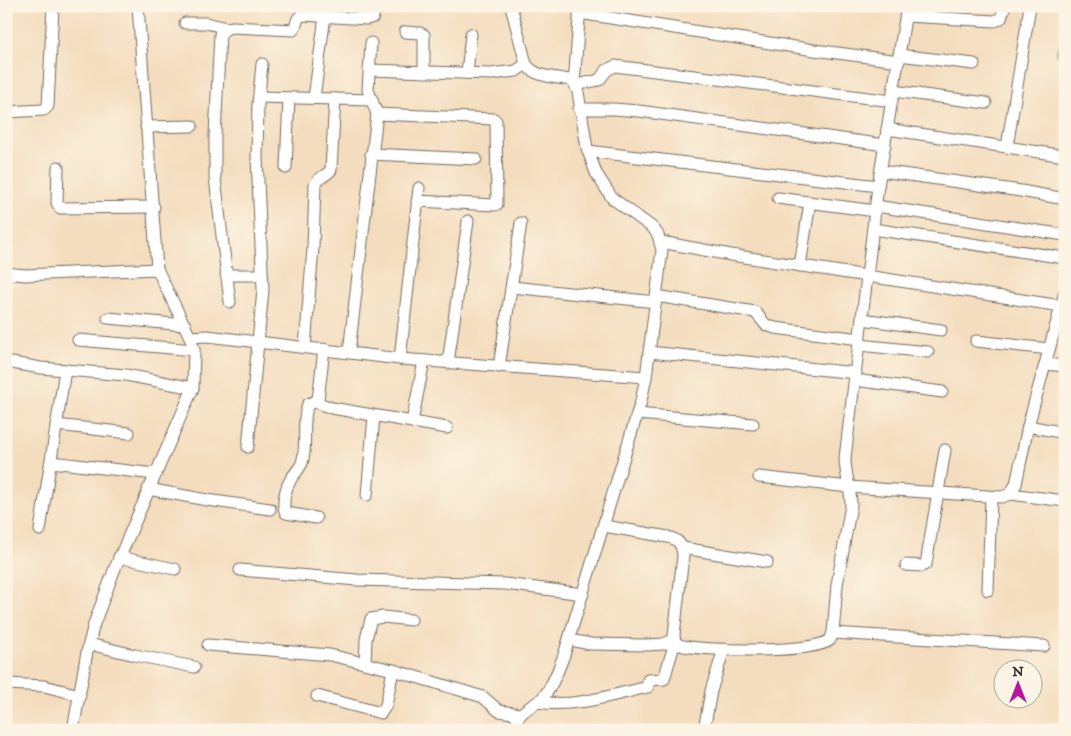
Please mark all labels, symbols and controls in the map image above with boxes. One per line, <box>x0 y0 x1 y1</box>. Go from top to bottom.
north arrow <box>994 658 1044 708</box>
text: N <box>1012 663 1024 681</box>

